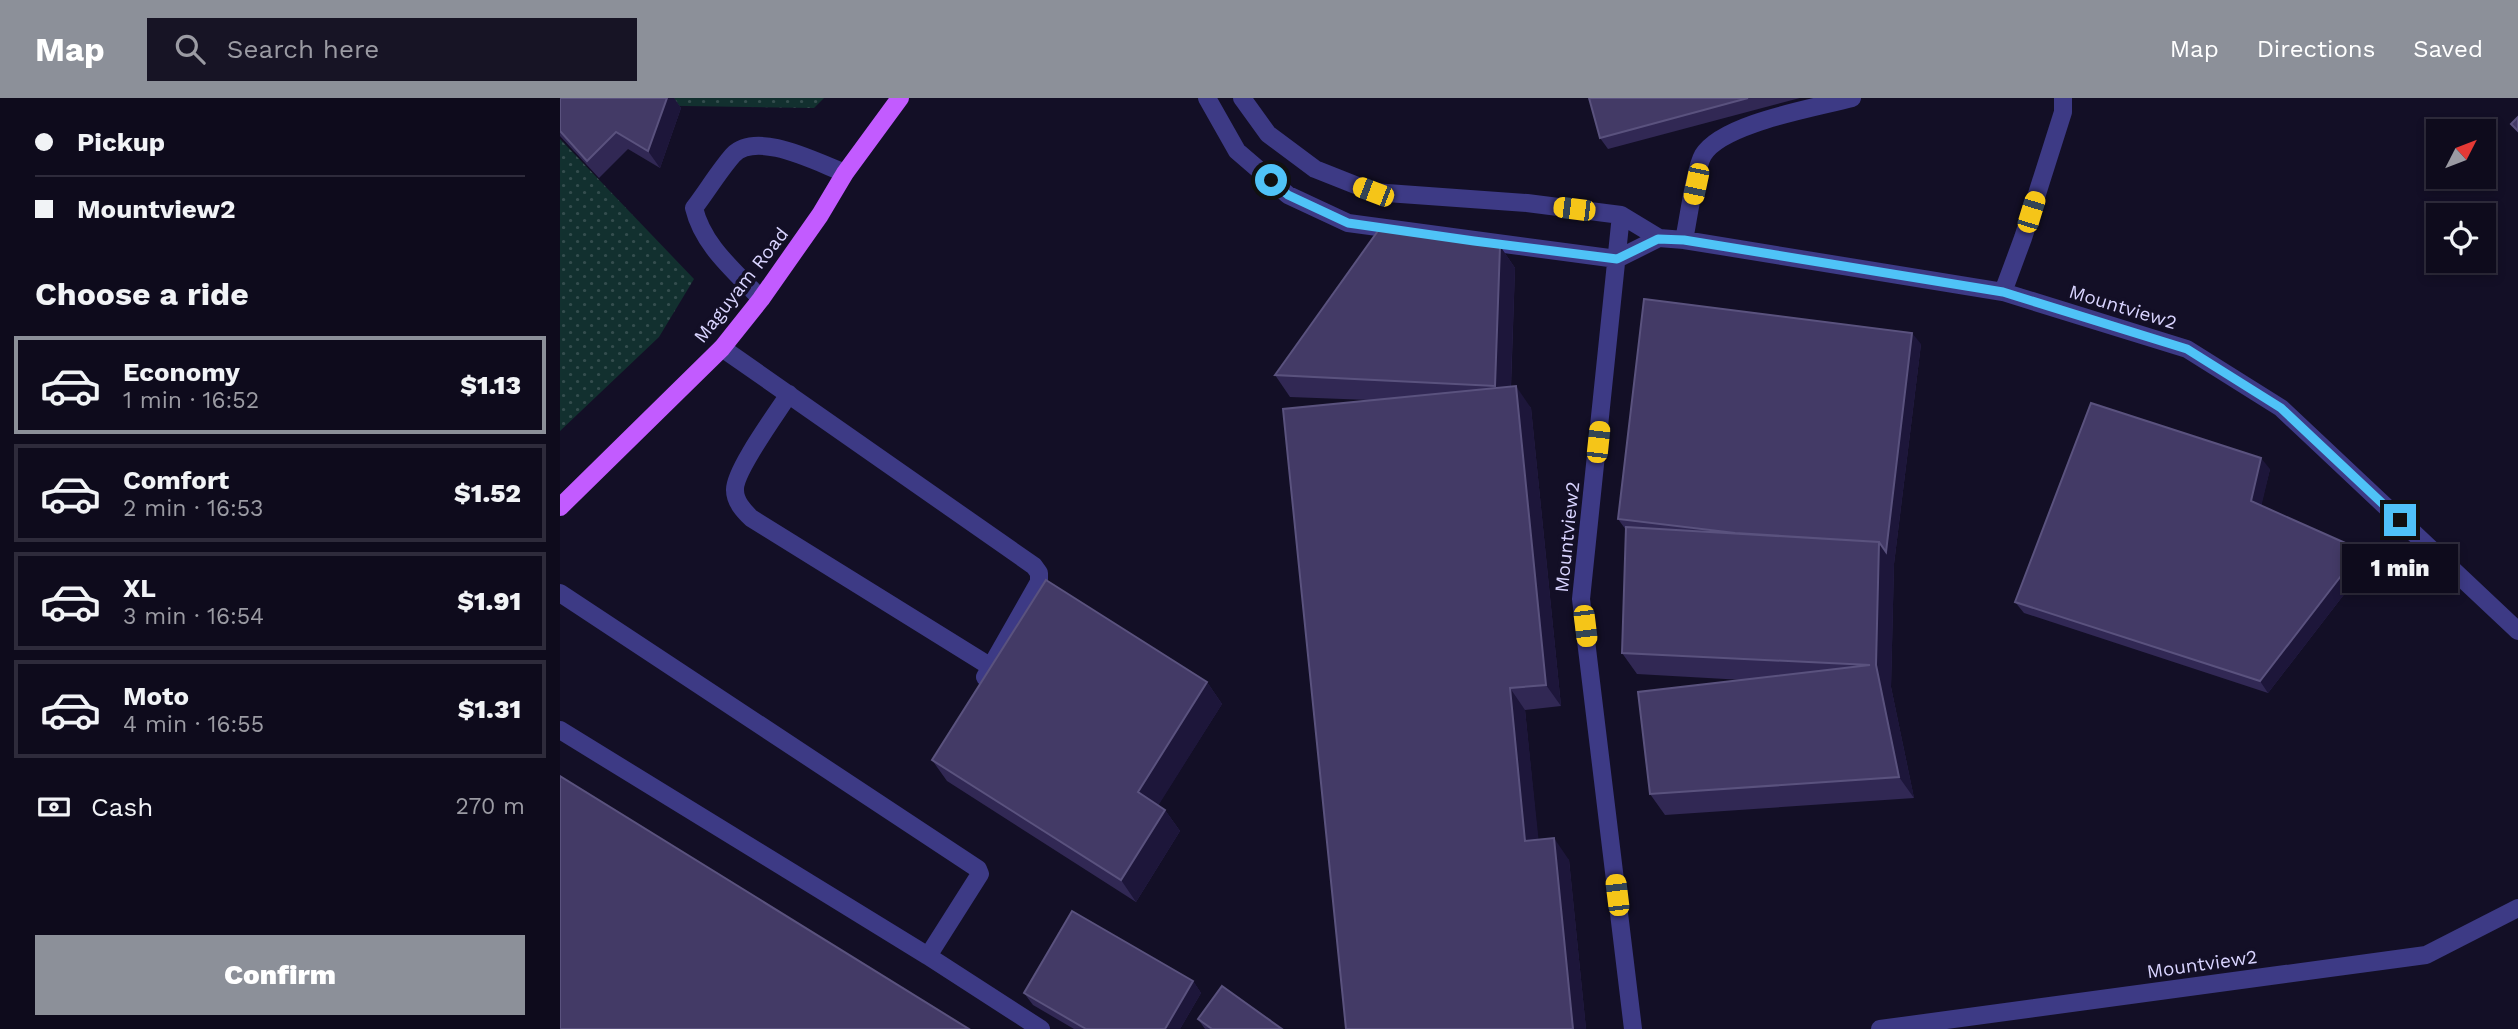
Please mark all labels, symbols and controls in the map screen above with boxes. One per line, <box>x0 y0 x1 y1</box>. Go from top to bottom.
search box <box>147 18 637 81</box>
text: Map <box>35 30 105 69</box>
icon: search <box>171 30 209 68</box>
text: Search here <box>227 34 379 64</box>
text: Map <box>2170 35 2219 63</box>
text: Directions <box>2257 35 2375 63</box>
text: Saved <box>2413 35 2483 63</box>
north arrow <box>2426 119 2496 189</box>
map controls <box>2426 119 2496 273</box>
text: Pickup <box>77 127 165 157</box>
car <box>1682 161 1711 207</box>
route start <box>1255 164 1287 196</box>
car <box>1350 175 1397 209</box>
car <box>2015 189 2048 235</box>
text: Mountview2 <box>77 194 235 224</box>
car <box>1552 196 1597 222</box>
button: locate <box>2426 203 2496 273</box>
street label: Maguyam Road <box>689 223 793 347</box>
text: Choose a ride <box>35 275 249 313</box>
street label: Mountview2 <box>2066 280 2180 334</box>
icon: car <box>39 354 102 417</box>
text: Economy <box>123 357 240 387</box>
text: $1.13 <box>460 370 521 400</box>
text: 1 min · 16:52 <box>123 387 259 414</box>
car <box>1586 420 1611 464</box>
icon: car <box>39 462 102 525</box>
text: Comfort <box>123 465 229 495</box>
text: $1.52 <box>454 478 521 508</box>
street label: Mountview2 <box>1550 480 1584 594</box>
text: 2 min · 16:53 <box>123 495 264 522</box>
route end <box>2384 504 2416 536</box>
callout: 1 min <box>2342 544 2458 593</box>
text: 1 min <box>2370 555 2430 582</box>
icon: car <box>39 570 102 633</box>
text: XL <box>123 573 156 603</box>
text: $1.91 <box>457 586 521 616</box>
text: 3 min · 16:54 <box>123 603 264 630</box>
car <box>1573 604 1598 648</box>
icon: car <box>39 678 102 741</box>
text: Moto <box>123 681 189 711</box>
text: $1.31 <box>458 694 521 724</box>
text: 4 min · 16:55 <box>123 711 264 738</box>
icon: cash <box>35 788 73 826</box>
text: Cash <box>91 792 153 822</box>
text: 270 m <box>456 793 525 820</box>
car <box>1605 873 1630 917</box>
button: Confirm <box>35 935 525 1015</box>
street label: Mountview2 <box>2145 945 2259 983</box>

